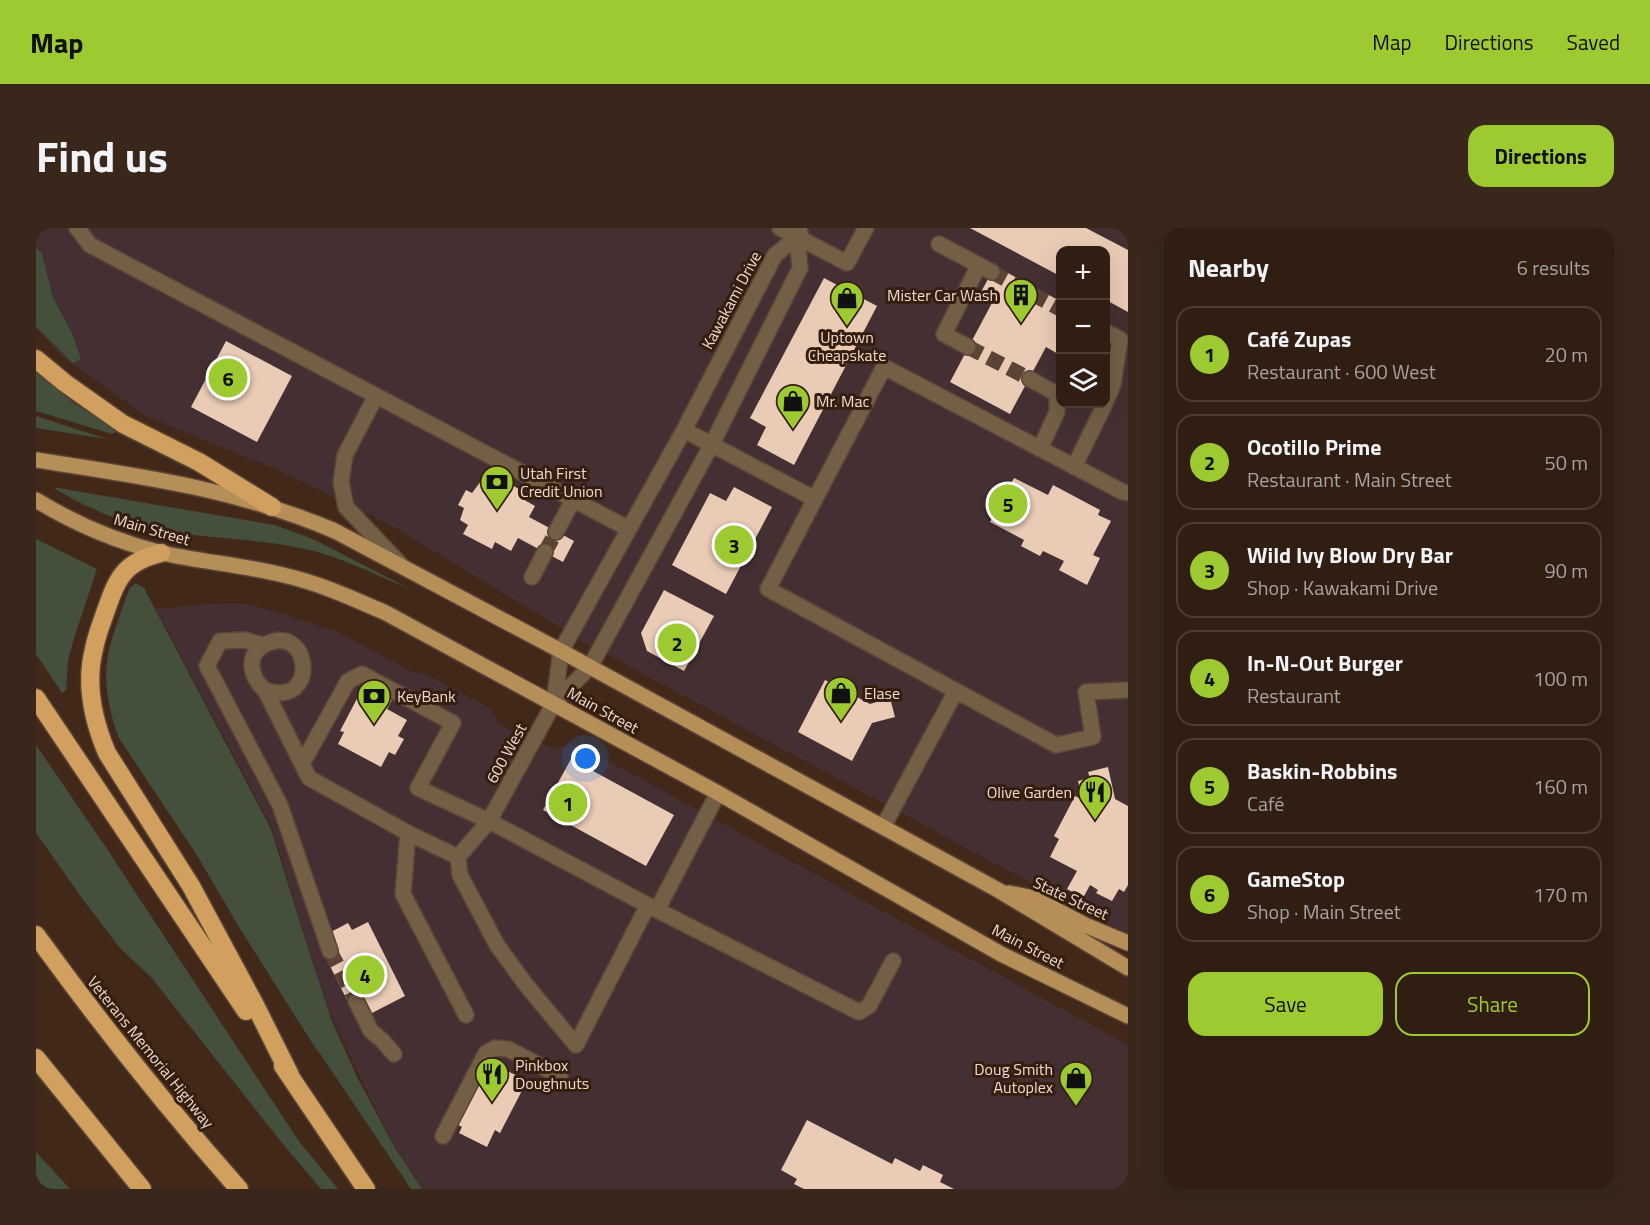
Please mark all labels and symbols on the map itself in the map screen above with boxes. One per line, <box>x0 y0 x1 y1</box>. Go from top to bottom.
street label: Kawakami Drive <box>695 247 767 353</box>
building icon: Mister Car Wash <box>1003 277 1039 324</box>
shop icon: Uptown Cheapskate <box>829 280 865 327</box>
place label: Mister Car Wash <box>887 283 998 307</box>
place label: Uptown Cheapskate <box>808 325 886 367</box>
pin: 6 <box>208 356 248 400</box>
shop icon: Mr. Mac <box>775 383 811 430</box>
place label: Mr. Mac <box>816 389 870 413</box>
place label: Utah First Credit Union <box>520 461 603 503</box>
bank icon: Utah First Credit Union <box>479 464 515 511</box>
pin: 5 <box>988 482 1028 526</box>
street label: Main Street <box>111 507 193 551</box>
pin: 3 <box>714 522 754 568</box>
pin: 2 <box>658 620 696 666</box>
shop icon: Elase <box>823 675 859 722</box>
bank icon: KeyBank <box>356 678 392 725</box>
street label: Main Street <box>563 681 643 740</box>
place label: Elase <box>864 681 900 705</box>
place label: KeyBank <box>397 684 456 708</box>
street label: 600 West <box>480 718 533 787</box>
your location <box>571 744 600 773</box>
restaurant icon: Olive Garden <box>1077 774 1113 821</box>
pin: 1 <box>548 780 588 826</box>
place label: Olive Garden <box>987 780 1072 804</box>
street label: State Street <box>1029 870 1113 926</box>
street label: Main Street <box>988 918 1069 975</box>
pin: 4 <box>346 952 384 998</box>
street label: Veterans Memorial Highway <box>82 971 220 1134</box>
place label: Pinkbox Doughnuts <box>515 1053 589 1095</box>
restaurant icon: Pinkbox Doughnuts <box>474 1056 510 1103</box>
place label: Doug Smith Autoplex <box>974 1057 1053 1099</box>
shop icon: Doug Smith Autoplex <box>1058 1060 1094 1107</box>

